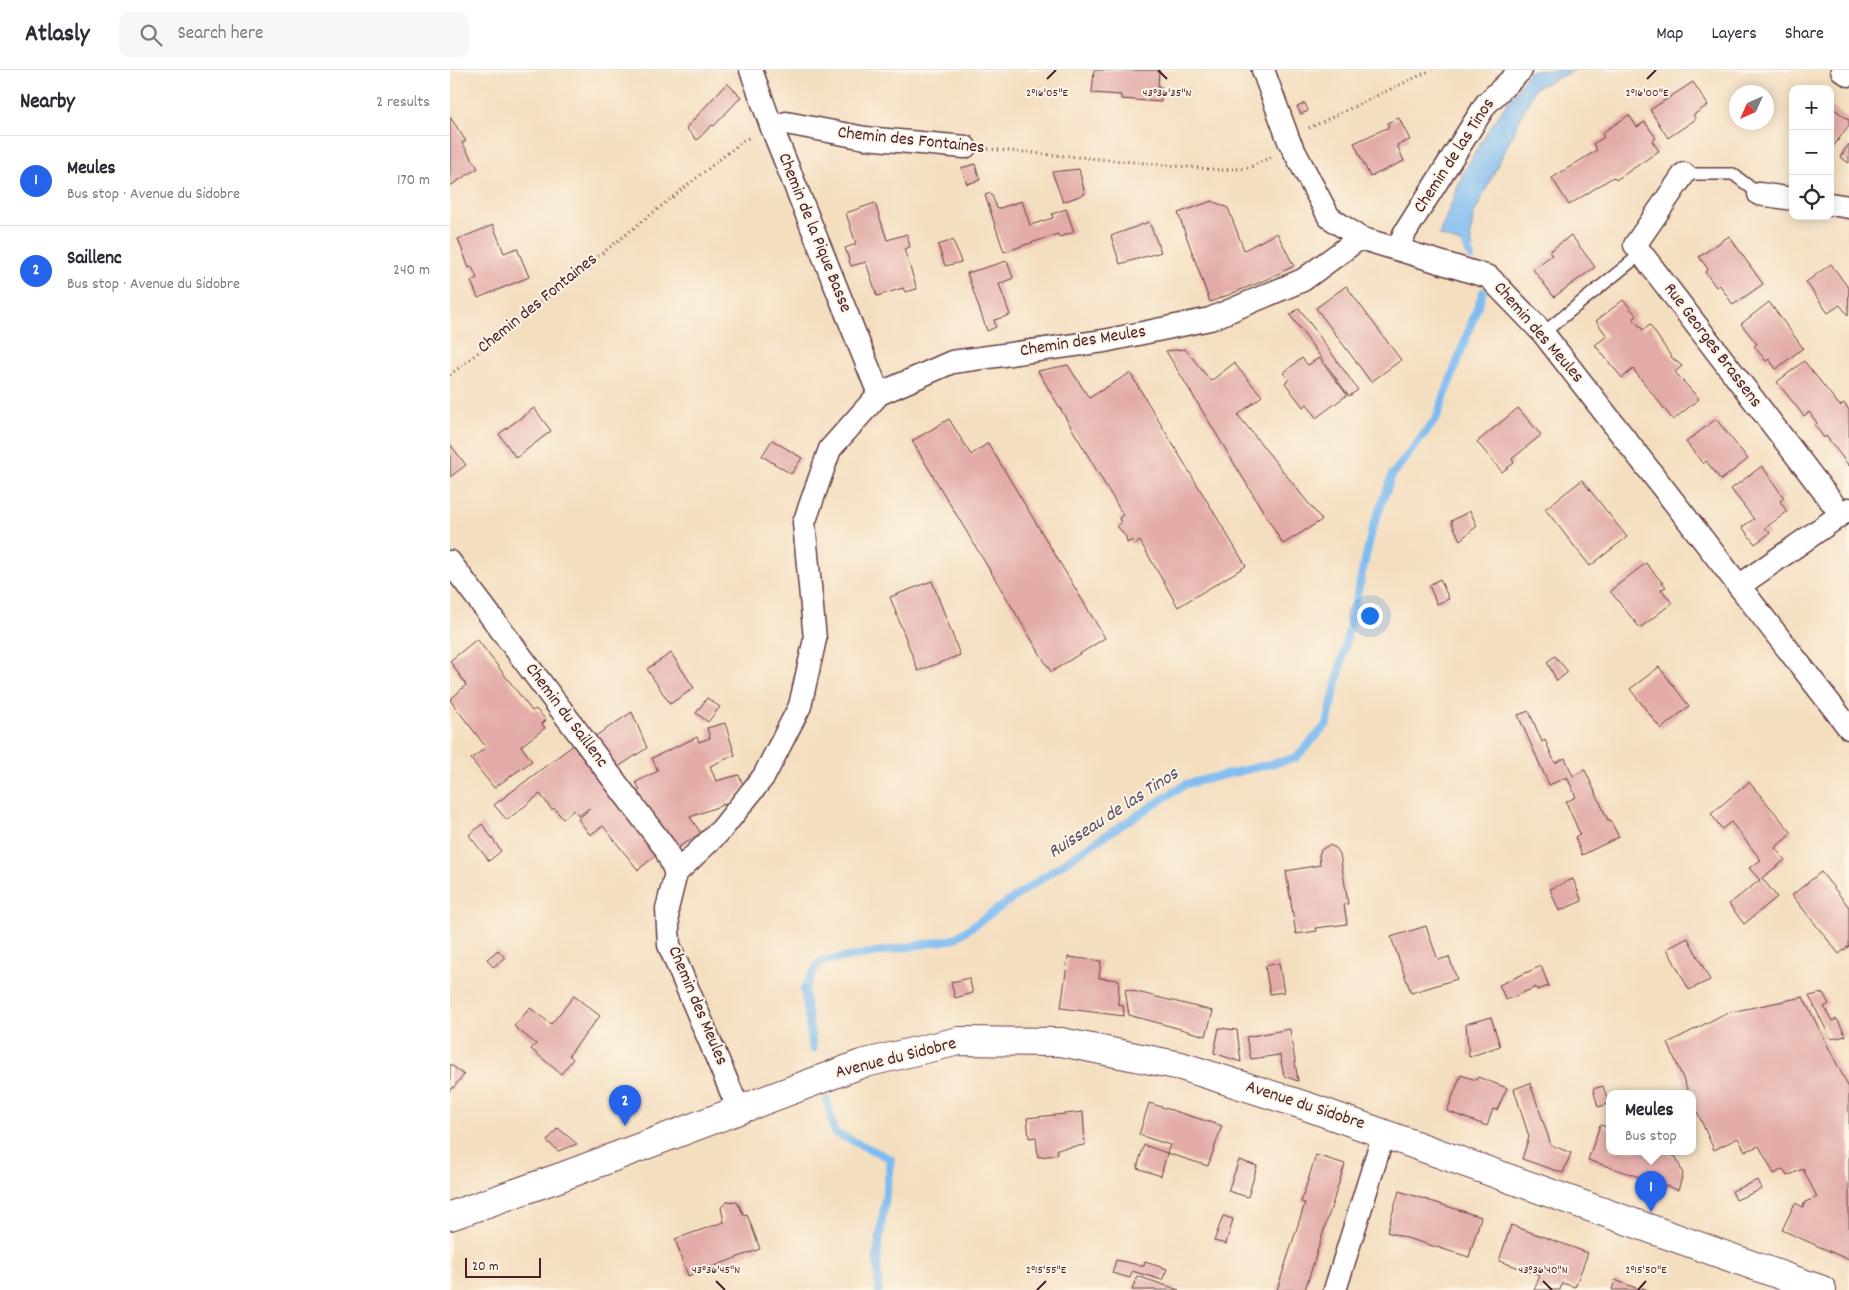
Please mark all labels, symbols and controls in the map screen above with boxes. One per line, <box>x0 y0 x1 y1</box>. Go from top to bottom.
search box <box>119 12 469 57</box>
text: Atlasly <box>25 18 89 52</box>
icon: search <box>137 21 165 49</box>
text: Search here <box>177 21 263 48</box>
text: Map <box>1656 22 1683 47</box>
text: Layers <box>1711 22 1757 47</box>
text: Share <box>1785 22 1824 47</box>
text: 2°16'05"E <box>1026 85 1068 102</box>
text: 43°36'35"N <box>1143 85 1191 102</box>
text: 2°16'00"E <box>1626 85 1669 102</box>
north arrow <box>1729 85 1774 130</box>
map controls <box>1789 85 1834 220</box>
button: + <box>1789 85 1834 130</box>
text: Nearby <box>20 88 75 118</box>
text: 2 results <box>376 91 430 114</box>
street label: Chemin de las Tinos <box>1408 94 1502 218</box>
street label: Chemin des Fontaines <box>836 121 986 161</box>
button: − <box>1789 130 1834 175</box>
street label: Chemin de la Pique Basse <box>771 150 857 316</box>
text: Meules <box>67 156 116 183</box>
text: 1 <box>34 169 38 192</box>
text: 170 m <box>397 169 430 192</box>
button: locate <box>1789 175 1834 220</box>
text: Bus stop · Avenue du Sidobre <box>67 183 240 206</box>
text: Saillenc <box>67 246 122 273</box>
street label: Chemin des Fontaines <box>473 248 603 360</box>
text: 2 <box>33 259 40 282</box>
text: 240 m <box>393 259 430 282</box>
text: Bus stop · Avenue du Sidobre <box>67 273 240 296</box>
street label: Chemin des Meules <box>1487 277 1589 389</box>
street label: Rue Georges Brassens <box>1657 278 1767 414</box>
street label: Chemin des Meules <box>1018 320 1148 364</box>
your location <box>1357 603 1383 629</box>
street label: Chemin du Saillenc <box>518 658 614 774</box>
water label: Ruisseau de las Tinos <box>1044 761 1185 866</box>
street label: Chemin des Meules <box>661 943 733 1069</box>
street label: Avenue du Sidobre <box>833 1032 959 1086</box>
street label: Avenue du Sidobre <box>1242 1075 1368 1137</box>
pin: 2 <box>609 1085 641 1126</box>
popup <box>1606 1090 1696 1155</box>
text: Meules <box>1625 1098 1674 1125</box>
text: Bus stop <box>1625 1125 1677 1148</box>
pin: 1 <box>1635 1171 1667 1212</box>
scale bar <box>465 1255 541 1278</box>
text: 20 m <box>472 1257 499 1277</box>
text: 43°36'45"N <box>692 1262 740 1279</box>
text: 2°15'55"E <box>1026 1262 1067 1279</box>
text: 43°36'40"N <box>1518 1262 1568 1279</box>
text: 2°15'50"E <box>1625 1262 1667 1279</box>

